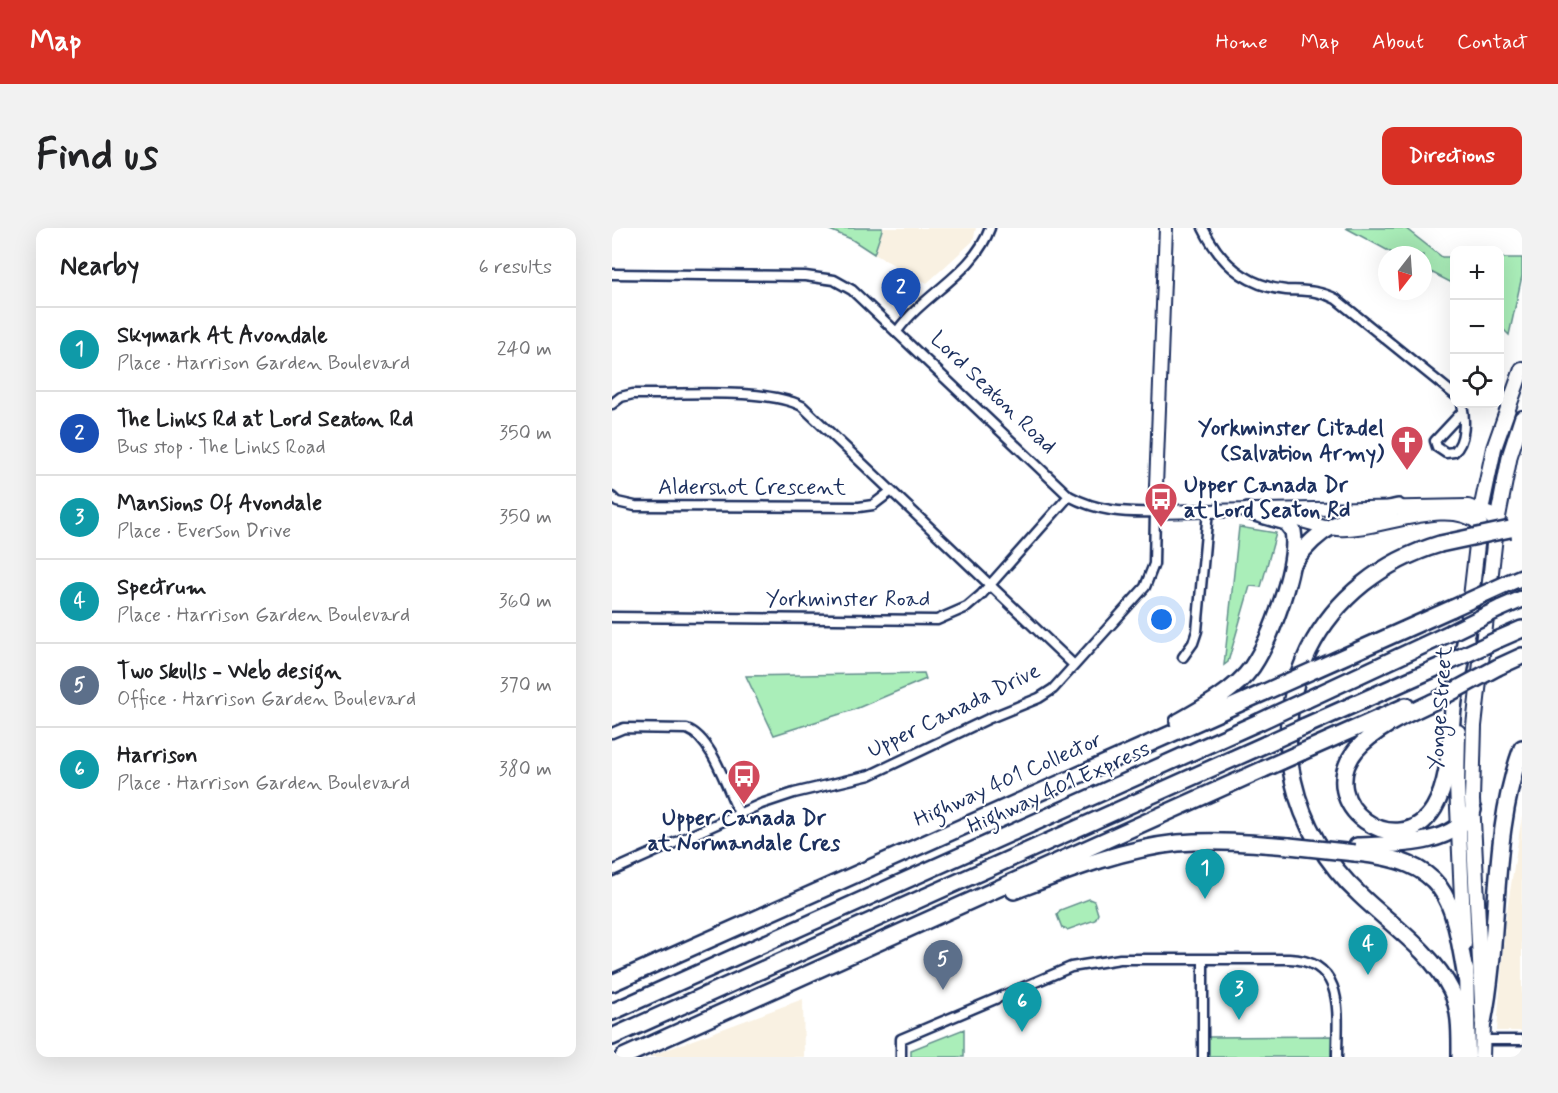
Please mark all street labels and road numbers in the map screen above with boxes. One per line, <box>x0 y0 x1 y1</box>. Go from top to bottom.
street label: Lord Seaton Road <box>924 326 1062 460</box>
street label: Aldershot Crescent <box>658 474 846 502</box>
street label: Yorkminster Road <box>766 586 930 614</box>
street label: Yonge Street <box>1423 645 1462 771</box>
street label: Upper Canada Drive <box>863 657 1045 765</box>
street label: Highway 401 Collector <box>910 726 1108 837</box>
street label: Highway 401 Express <box>963 735 1156 844</box>

